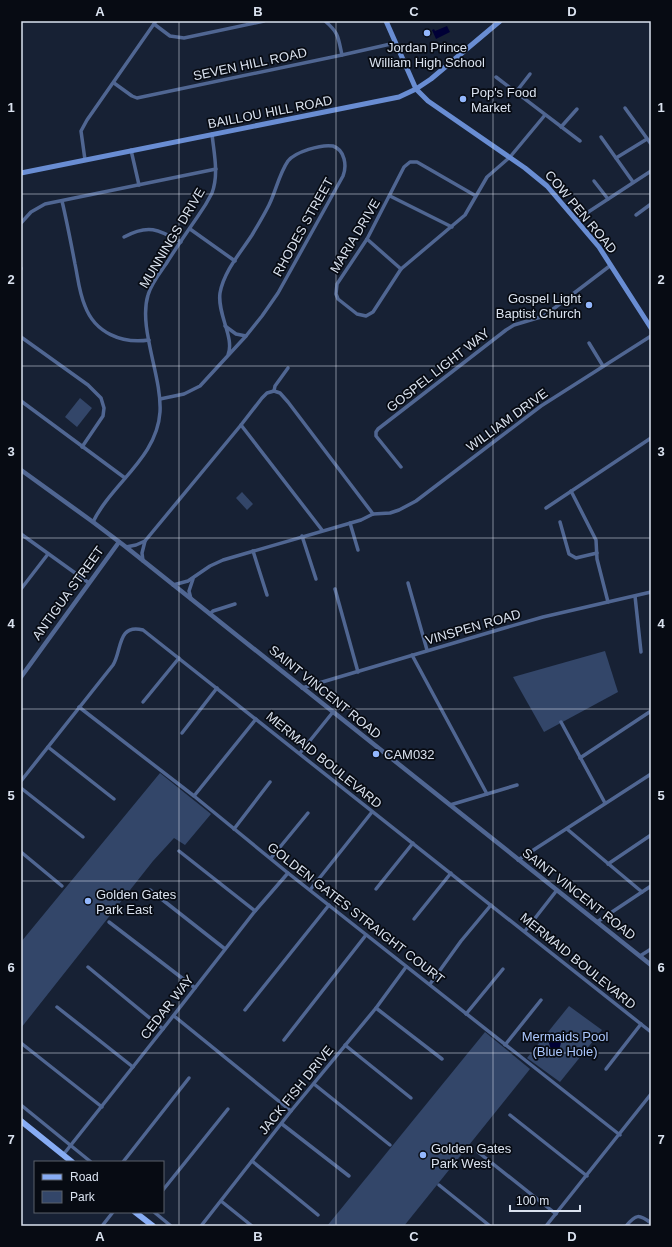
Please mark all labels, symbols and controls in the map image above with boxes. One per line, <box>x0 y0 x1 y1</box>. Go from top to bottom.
text: A <box>95 4 105 19</box>
text: B <box>253 4 263 19</box>
text: C <box>409 4 419 19</box>
text: D <box>567 4 577 19</box>
marker: Jordan Prince William High School <box>422 28 432 38</box>
place label: Jordan Prince William High School <box>369 40 485 70</box>
street label: SEVEN HILL ROAD <box>192 45 308 83</box>
place label: Pop's Food Market <box>471 85 536 115</box>
street label: BAILLOU HILL ROAD <box>206 93 334 131</box>
marker: Pop's Food Market <box>458 94 468 104</box>
text: 1 <box>7 100 15 115</box>
text: 1 <box>657 100 665 115</box>
street label: COW PEN ROAD <box>542 168 620 256</box>
street label: RHODES STREET <box>270 175 336 279</box>
street label: MUNNINGS DRIVE <box>136 185 208 291</box>
street label: MARIA DRIVE <box>327 196 383 276</box>
text: 2 <box>7 272 15 287</box>
text: 2 <box>657 272 665 287</box>
place label: Gospel Light Baptist Church <box>496 291 581 321</box>
marker: Gospel Light Baptist Church <box>584 300 594 310</box>
street label: GOSPEL LIGHT WAY <box>384 325 493 415</box>
street label: WILLIAM DRIVE <box>463 385 551 455</box>
text: 3 <box>7 444 15 459</box>
text: 3 <box>657 444 665 459</box>
street label: ANTIGUA STREET <box>29 543 107 643</box>
street label: VINSPEN ROAD <box>424 606 522 648</box>
text: 4 <box>7 616 15 631</box>
text: 4 <box>657 616 665 631</box>
street label: SAINT VINCENT ROAD <box>266 642 384 742</box>
street label: MERMAID BOULEVARD <box>263 709 385 811</box>
place label: CAM032 <box>384 747 435 762</box>
marker: CAM032 <box>371 749 381 759</box>
text: 5 <box>7 788 15 803</box>
text: 5 <box>657 788 665 803</box>
street label: GOLDEN GATES STRAIGHT COURT <box>265 839 447 987</box>
street label: SAINT VINCENT ROAD <box>519 845 639 943</box>
place label: Golden Gates Park East <box>96 887 177 917</box>
marker: Golden Gates Park East <box>83 896 93 906</box>
street label: MERMAID BOULEVARD <box>517 910 639 1012</box>
text: 6 <box>7 960 15 975</box>
text: 6 <box>657 960 665 975</box>
street label: CEDAR WAY <box>137 972 197 1042</box>
park label: Mermaids Pool (Blue Hole) <box>522 1029 608 1059</box>
street label: JACK FISH DRIVE <box>256 1042 337 1137</box>
text: 7 <box>7 1132 15 1147</box>
text: 7 <box>657 1132 665 1147</box>
place label: Golden Gates Park West <box>431 1141 512 1171</box>
marker: Golden Gates Park West <box>418 1150 428 1160</box>
legend <box>34 1161 164 1213</box>
text: Road <box>70 1170 99 1184</box>
scale bar <box>510 1187 580 1213</box>
text: Park <box>70 1190 96 1204</box>
text: 100 m <box>516 1194 549 1208</box>
text: A <box>95 1229 105 1244</box>
text: B <box>253 1229 263 1244</box>
text: C <box>409 1229 419 1244</box>
text: D <box>567 1229 577 1244</box>

